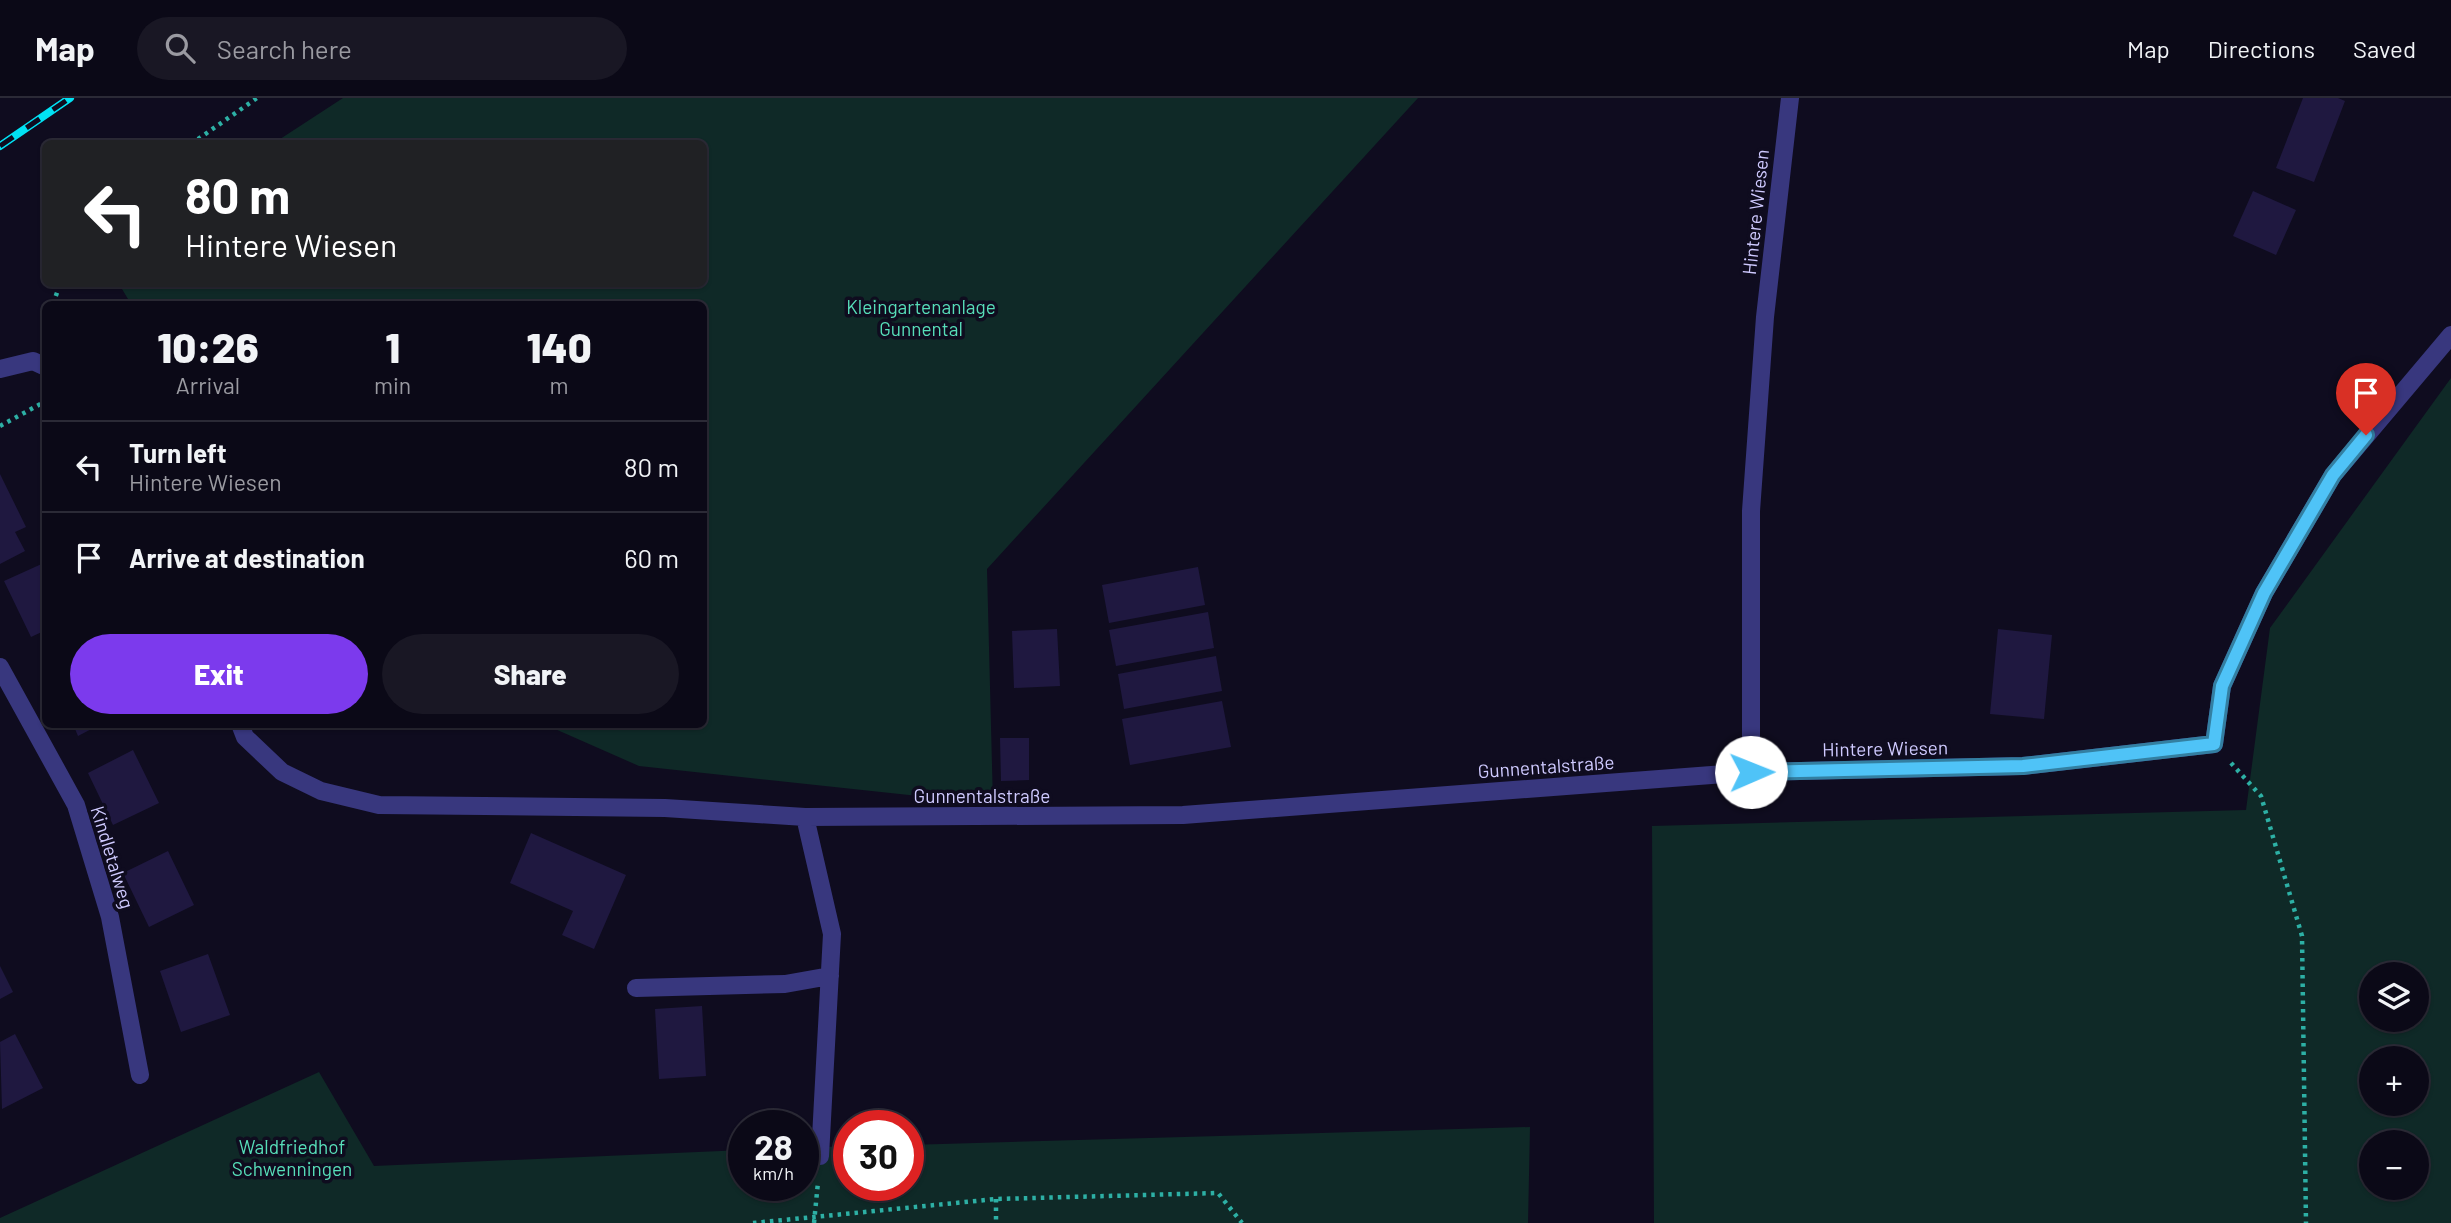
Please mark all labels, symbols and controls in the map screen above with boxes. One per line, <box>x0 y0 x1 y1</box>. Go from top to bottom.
search box <box>137 17 627 80</box>
text: Map <box>35 28 95 68</box>
icon: search <box>161 29 199 67</box>
text: Search here <box>217 33 352 64</box>
text: Map <box>2127 34 2170 63</box>
text: Directions <box>2208 34 2315 63</box>
text: Saved <box>2353 34 2416 63</box>
street label: Hintere Wiesen <box>1737 148 1773 276</box>
text: 80 m <box>185 165 290 224</box>
icon: left <box>70 168 161 259</box>
text: Hintere Wiesen <box>185 225 397 263</box>
park label: Kleingartenanlage Gunnental <box>846 295 996 340</box>
text: 10:26 <box>157 321 259 371</box>
text: 1 <box>385 321 400 371</box>
text: 140 <box>527 321 592 371</box>
pin <box>2336 363 2396 435</box>
text: Arrival <box>176 371 240 399</box>
text: min <box>374 371 411 399</box>
text: m <box>550 371 569 399</box>
icon: arrive <box>2347 374 2385 412</box>
text: Turn left <box>129 437 227 468</box>
icon: left <box>70 448 108 486</box>
text: 80 m <box>624 451 679 482</box>
text: Hintere Wiesen <box>129 468 282 496</box>
icon: arrive <box>70 539 108 577</box>
text: Arrive at destination <box>129 542 365 573</box>
text: 60 m <box>624 542 679 573</box>
button: Exit <box>70 634 368 714</box>
button: Share <box>382 634 679 714</box>
position arrow <box>1714 735 1788 809</box>
street label: Hintere Wiesen <box>1822 735 1948 761</box>
street label: Gunnentalstraße <box>1477 750 1615 782</box>
street label: Gunnentalstraße <box>914 784 1050 807</box>
street label: Kindletalweg <box>87 803 139 911</box>
map controls <box>2359 962 2429 1200</box>
button: layers <box>2359 962 2429 1032</box>
button: + <box>2359 1046 2429 1116</box>
speed limit sign: 30 <box>833 1110 924 1201</box>
text: 28 <box>754 1125 793 1167</box>
button: − <box>2359 1130 2429 1200</box>
park label: Waldfriedhof Schwenningen <box>232 1135 352 1180</box>
text: km/h <box>753 1162 794 1184</box>

